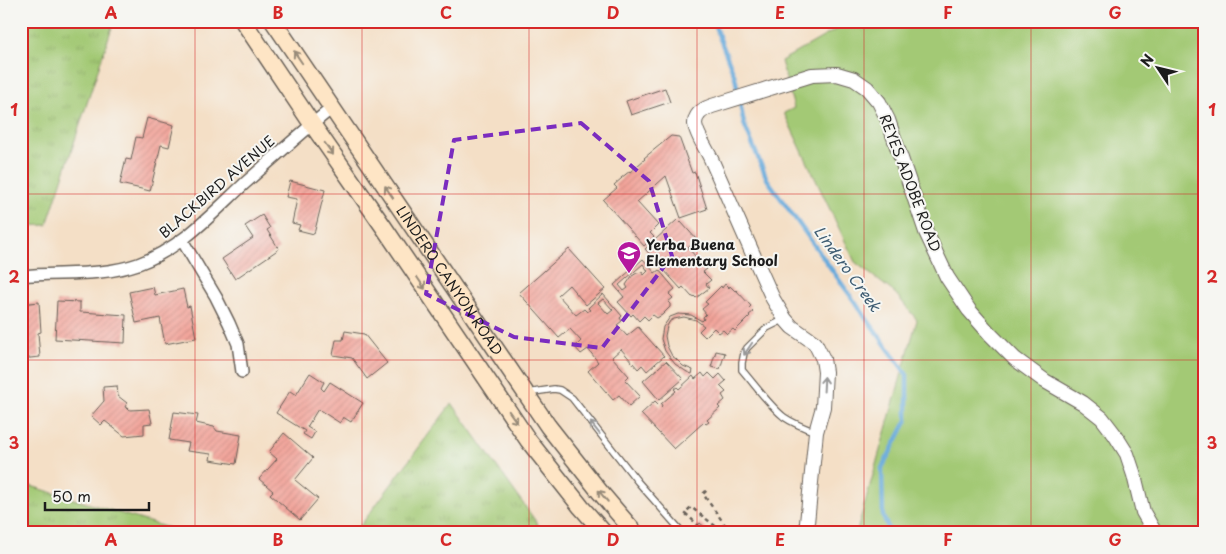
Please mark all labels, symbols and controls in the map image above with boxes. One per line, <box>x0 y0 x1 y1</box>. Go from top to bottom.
text: A <box>105 0 118 24</box>
text: B <box>273 0 284 24</box>
text: C <box>440 0 452 24</box>
text: D <box>607 0 619 24</box>
text: E <box>775 0 785 24</box>
text: F <box>943 0 953 24</box>
text: G <box>1108 0 1122 24</box>
north arrow <box>1134 42 1184 92</box>
one-way arrow <box>292 50 303 64</box>
text: N <box>1135 50 1159 71</box>
text: 1 <box>10 97 18 121</box>
text: 1 <box>1208 97 1216 121</box>
street label: REYES ADOBE ROAD <box>875 111 946 255</box>
street label: BLACKBIRD AVENUE <box>154 130 279 243</box>
one-way arrow <box>324 142 334 156</box>
one-way arrow <box>384 185 394 199</box>
street label: LINDERO CANYON ROAD <box>391 201 508 360</box>
water label: Lindero Creek <box>809 220 888 316</box>
place label: Yerba Buena Elementary School <box>646 234 778 271</box>
school or university icon: Yerba Buena Elementary School <box>616 240 642 274</box>
text: 2 <box>8 264 20 288</box>
text: 2 <box>1206 264 1218 288</box>
one-way arrow <box>416 275 426 289</box>
one-way arrow <box>743 342 753 356</box>
one-way arrow <box>820 376 829 392</box>
one-way arrow <box>508 410 518 424</box>
one-way arrow <box>590 422 601 435</box>
text: 3 <box>9 430 19 454</box>
text: 3 <box>1207 430 1217 454</box>
scale bar <box>45 479 149 511</box>
text: 50 m <box>52 484 91 507</box>
one-way arrow <box>598 489 609 502</box>
text: A <box>105 527 118 551</box>
text: B <box>273 527 284 551</box>
text: C <box>440 527 452 551</box>
text: D <box>607 527 619 551</box>
text: E <box>775 527 785 551</box>
text: F <box>943 527 953 551</box>
text: G <box>1108 527 1122 551</box>

